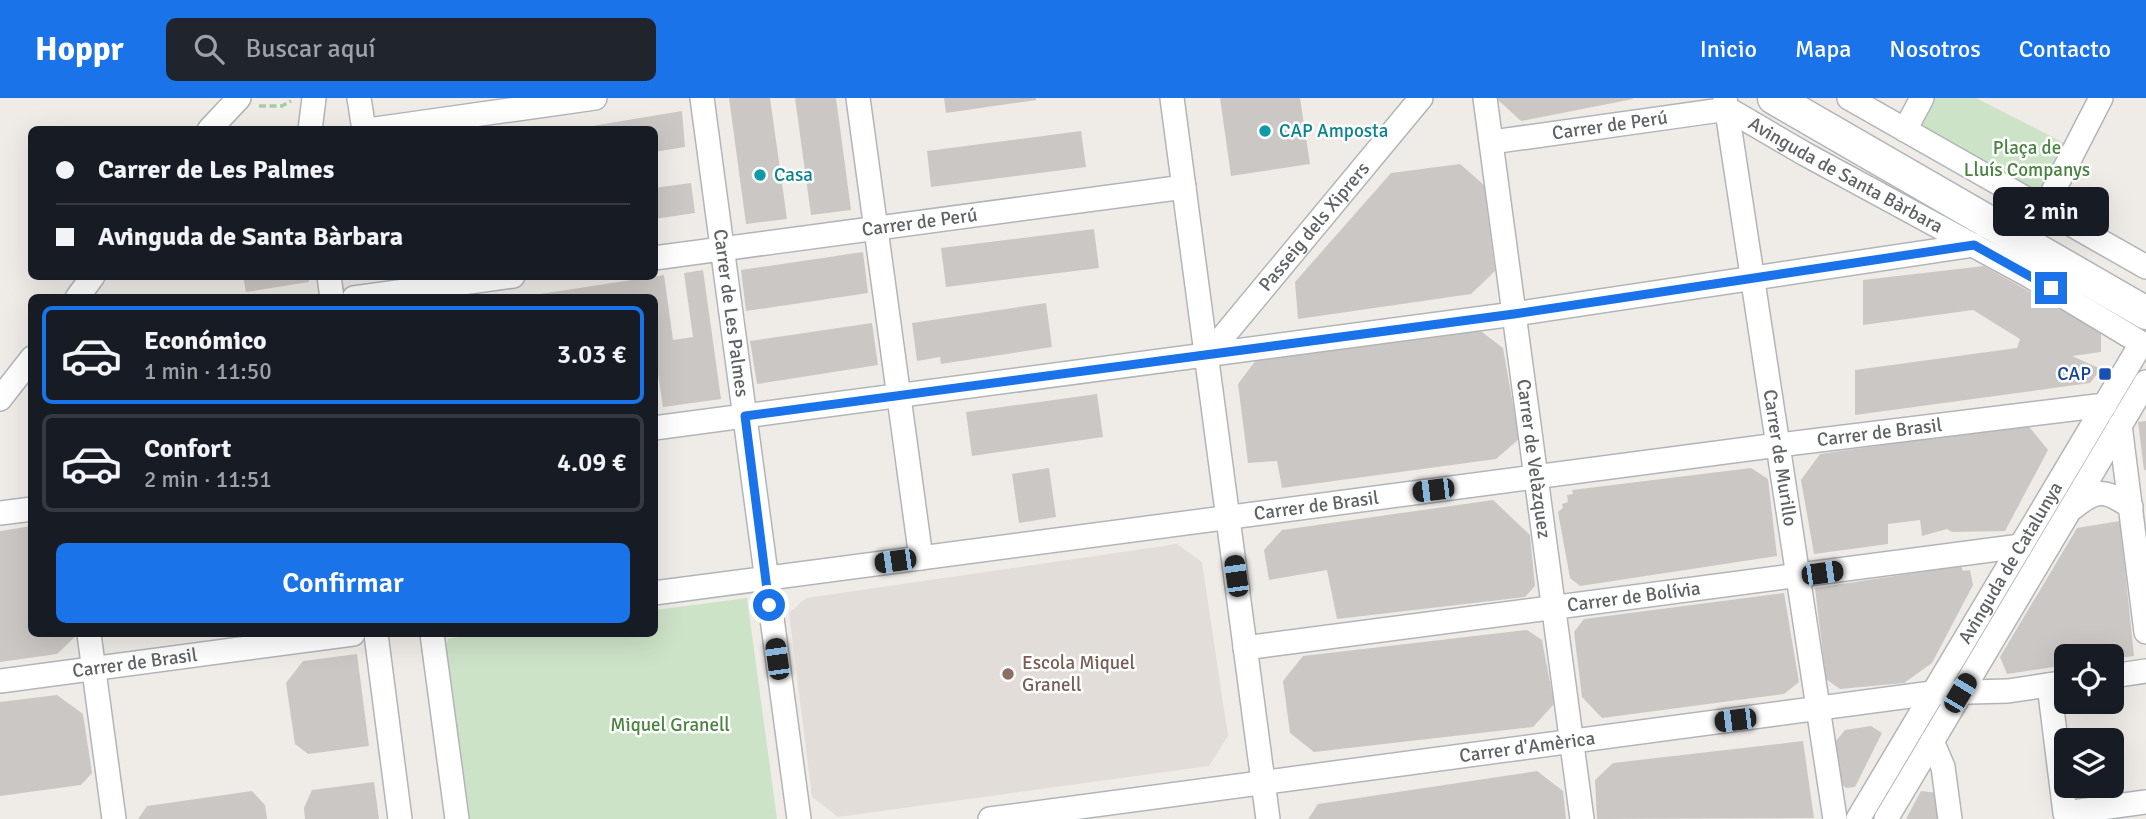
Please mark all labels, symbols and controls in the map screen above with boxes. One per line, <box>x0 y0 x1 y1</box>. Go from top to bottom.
search box <box>166 18 656 81</box>
text: Hoppr <box>35 29 124 70</box>
icon: search <box>190 30 228 68</box>
text: Buscar aquí <box>246 33 376 65</box>
text: Inicio <box>1700 34 1757 64</box>
text: Mapa <box>1795 34 1851 64</box>
text: Nosotros <box>1889 34 1981 64</box>
text: Contacto <box>2019 34 2111 64</box>
street label: Carrer de Perú <box>1551 106 1669 145</box>
street label: Avinguda de Santa Bàrbara <box>1744 112 1947 239</box>
place label: CAP Amposta <box>1279 119 1388 143</box>
marker: CAP Amposta <box>1257 123 1273 139</box>
park label: Plaça de Lluís Companys <box>1964 136 2090 182</box>
text: Carrer de Les Palmes <box>98 154 334 186</box>
street label: Passeig dels Xiprers <box>1254 157 1375 296</box>
place label: Casa <box>774 163 813 187</box>
marker: Casa <box>752 167 768 183</box>
callout: 2 min <box>1993 186 2109 236</box>
text: 2 min <box>2023 197 2079 226</box>
street label: Carrer de Perú <box>860 203 979 242</box>
text: Avinguda de Santa Bàrbara <box>98 221 403 253</box>
street label: Carrer de Les Palmes <box>708 228 754 398</box>
route end <box>2035 272 2067 304</box>
icon: car <box>60 324 123 387</box>
text: Económico <box>144 325 267 357</box>
text: 3.03 € <box>557 339 626 371</box>
text: 1 min · 11:50 <box>144 357 272 386</box>
place label: CAP <box>2057 362 2091 386</box>
marker: CAP <box>2097 366 2113 382</box>
street label: Carrer de Velàzquez <box>1511 378 1556 540</box>
street label: Carrer de Murillo <box>1758 388 1802 528</box>
street label: Carrer de Brasil <box>1816 413 1943 452</box>
icon: car <box>60 432 123 495</box>
text: Confort <box>144 433 231 465</box>
text: 4.09 € <box>557 447 626 479</box>
text: 2 min · 11:51 <box>144 465 272 494</box>
car <box>1411 477 1456 503</box>
street label: Avinguda de Catalunya <box>1953 478 2068 648</box>
street label: Carrer de Brasil <box>1252 486 1380 526</box>
button: Confirmar <box>56 543 630 623</box>
car <box>873 548 918 574</box>
car <box>1223 554 1250 598</box>
car <box>1800 560 1845 586</box>
street label: Carrer de Bolívia <box>1566 576 1702 618</box>
route start <box>753 589 785 621</box>
car <box>764 637 791 681</box>
street label: Carrer de Brasil <box>71 643 199 683</box>
map controls <box>2054 644 2124 798</box>
button: locate <box>2054 644 2124 714</box>
place label: Escola Miquel Granell <box>1022 651 1135 697</box>
marker: Escola Miquel Granell <box>1000 666 1016 682</box>
car <box>1941 670 1980 716</box>
car <box>1713 707 1758 733</box>
park label: Miquel Granell <box>610 713 730 737</box>
street label: Carrer d'Amèrica <box>1458 726 1597 768</box>
button: layers <box>2054 728 2124 798</box>

